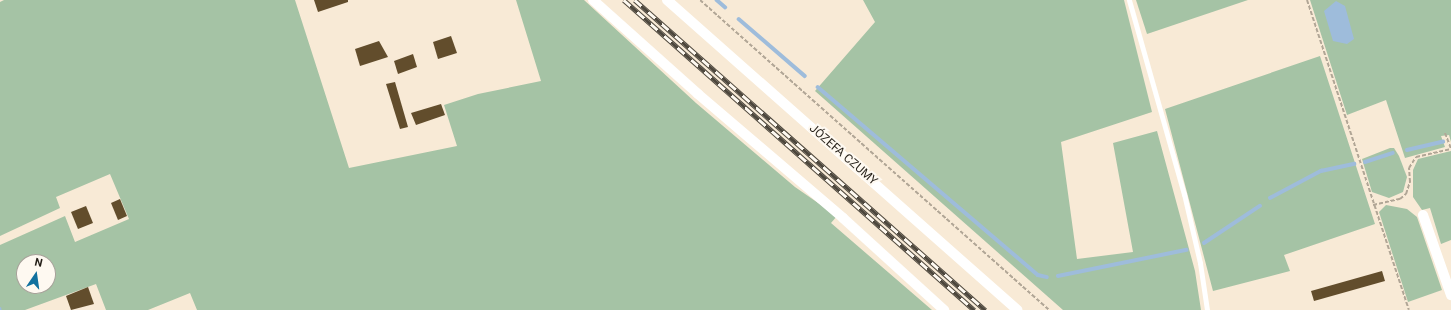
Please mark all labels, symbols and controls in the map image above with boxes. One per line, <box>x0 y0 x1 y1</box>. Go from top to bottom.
street label: JÓZEFA CZUMY <box>806 122 880 188</box>
north arrow <box>16 254 56 294</box>
text: N <box>33 256 44 270</box>

